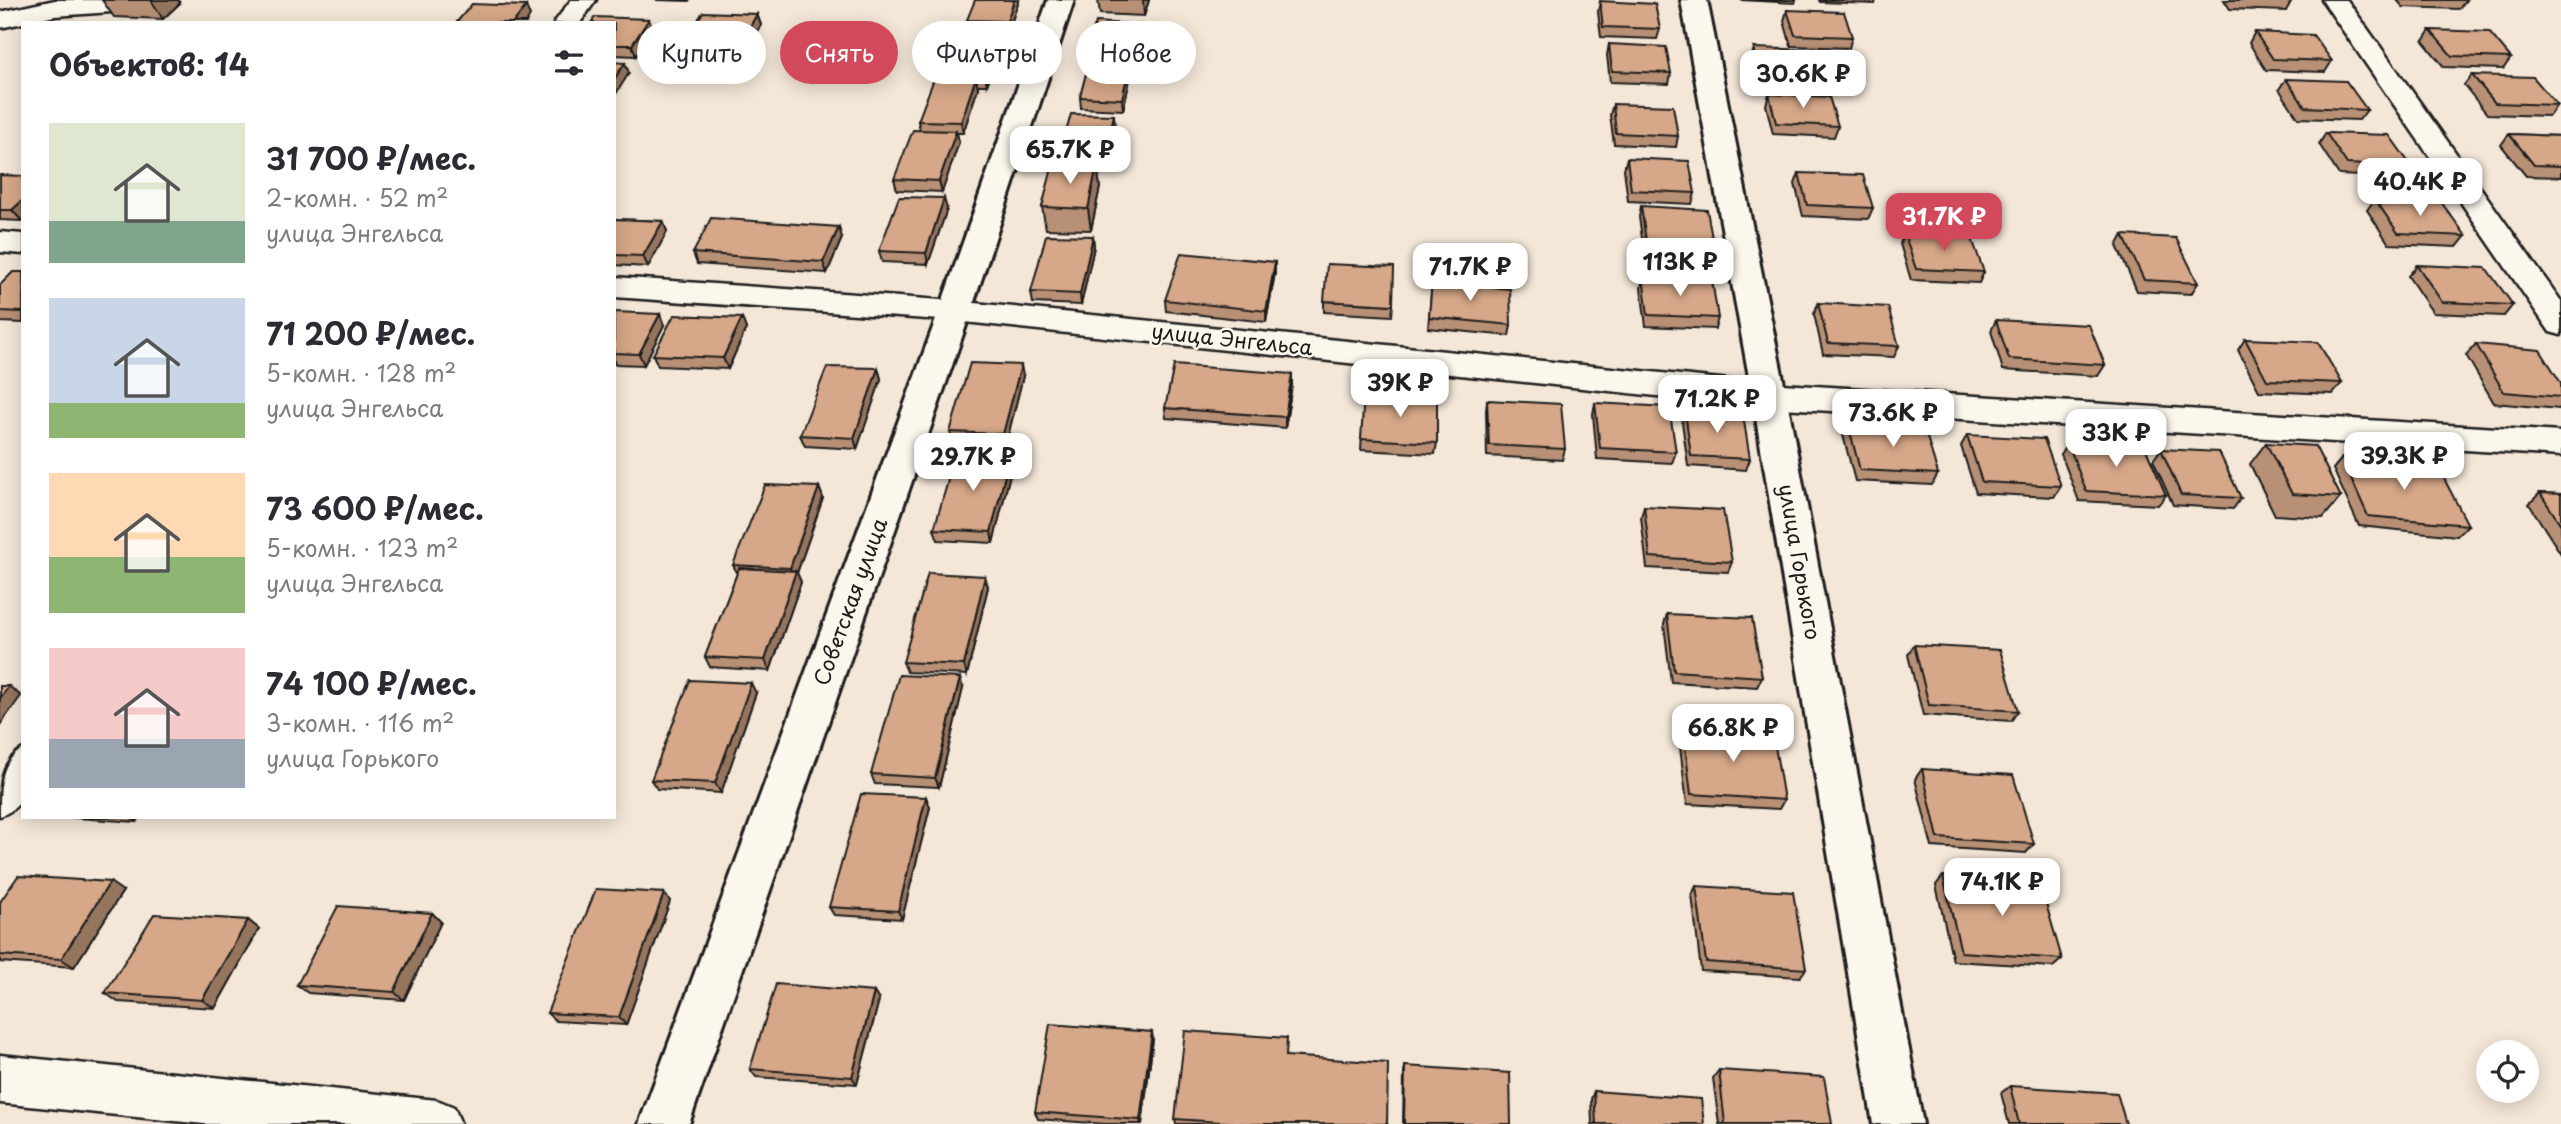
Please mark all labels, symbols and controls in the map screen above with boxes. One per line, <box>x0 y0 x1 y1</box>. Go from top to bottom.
chip: Купить <box>637 21 766 84</box>
chip: Снять <box>780 21 898 84</box>
chip: Фильтры <box>912 21 1062 84</box>
chip: Новое <box>1076 21 1196 84</box>
text: Объектов: 14 <box>49 41 249 86</box>
icon: filters <box>550 44 588 82</box>
pin: 30.6K ₽ <box>1738 50 1868 110</box>
text: 30.6K ₽ <box>1756 55 1850 90</box>
pin: 65.7K ₽ <box>1005 127 1135 186</box>
text: 65.7K ₽ <box>1026 131 1114 166</box>
text: 31 700 ₽/мес. <box>266 135 476 180</box>
icon: home <box>105 151 189 235</box>
pin: 40.4K ₽ <box>2355 158 2485 218</box>
text: 40.4K ₽ <box>2373 163 2467 198</box>
text: 2-комн. · 52 m² <box>266 180 448 215</box>
pin: 31.7K ₽ <box>1879 194 2009 253</box>
text: 31.7K ₽ <box>1902 198 1986 233</box>
text: улица Энгельса <box>266 215 443 250</box>
pin: 113K ₽ <box>1623 238 1737 298</box>
text: 113K ₽ <box>1643 243 1717 278</box>
pin: 71.7K ₽ <box>1405 244 1535 303</box>
text: 71.7K ₽ <box>1429 248 1511 283</box>
text: 71 200 ₽/мес. <box>266 310 475 355</box>
street label: улица Энгельса <box>1150 314 1314 362</box>
icon: home <box>105 326 189 410</box>
text: 5-комн. · 128 m² <box>266 355 456 390</box>
pin: 39K ₽ <box>1351 360 1449 419</box>
text: 39K ₽ <box>1367 364 1433 399</box>
pin: 71.2K ₽ <box>1652 376 1782 435</box>
text: 71.2K ₽ <box>1674 380 1760 415</box>
text: улица Энгельса <box>266 390 443 425</box>
pin: 73.6K ₽ <box>1828 390 1958 449</box>
text: 73.6K ₽ <box>1848 394 1938 429</box>
pin: 33K ₽ <box>2067 410 2165 469</box>
text: 33K ₽ <box>2082 414 2150 449</box>
pin: 39.3K ₽ <box>2339 433 2469 492</box>
pin: 29.7K ₽ <box>908 434 1038 493</box>
text: 39.3K ₽ <box>2360 437 2448 472</box>
text: 29.7K ₽ <box>930 438 1016 473</box>
street label: улица Горького <box>1771 481 1830 642</box>
text: 73 600 ₽/мес. <box>266 485 484 530</box>
icon: home <box>105 501 189 585</box>
street label: Советская улица <box>804 512 895 690</box>
text: 5-комн. · 123 m² <box>266 530 458 565</box>
text: улица Энгельса <box>266 565 443 600</box>
text: 74 100 ₽/мес. <box>266 660 477 705</box>
icon: home <box>105 676 189 760</box>
pin: 66.8K ₽ <box>1668 704 1798 764</box>
text: 3-комн. · 116 m² <box>266 705 454 740</box>
text: 66.8K ₽ <box>1688 709 1778 744</box>
text: улица Горького <box>266 740 439 775</box>
pin: 74.1K ₽ <box>1937 858 2067 918</box>
text: 74.1K ₽ <box>1960 863 2044 898</box>
map controls <box>2476 1040 2539 1103</box>
button: locate <box>2476 1040 2539 1103</box>

